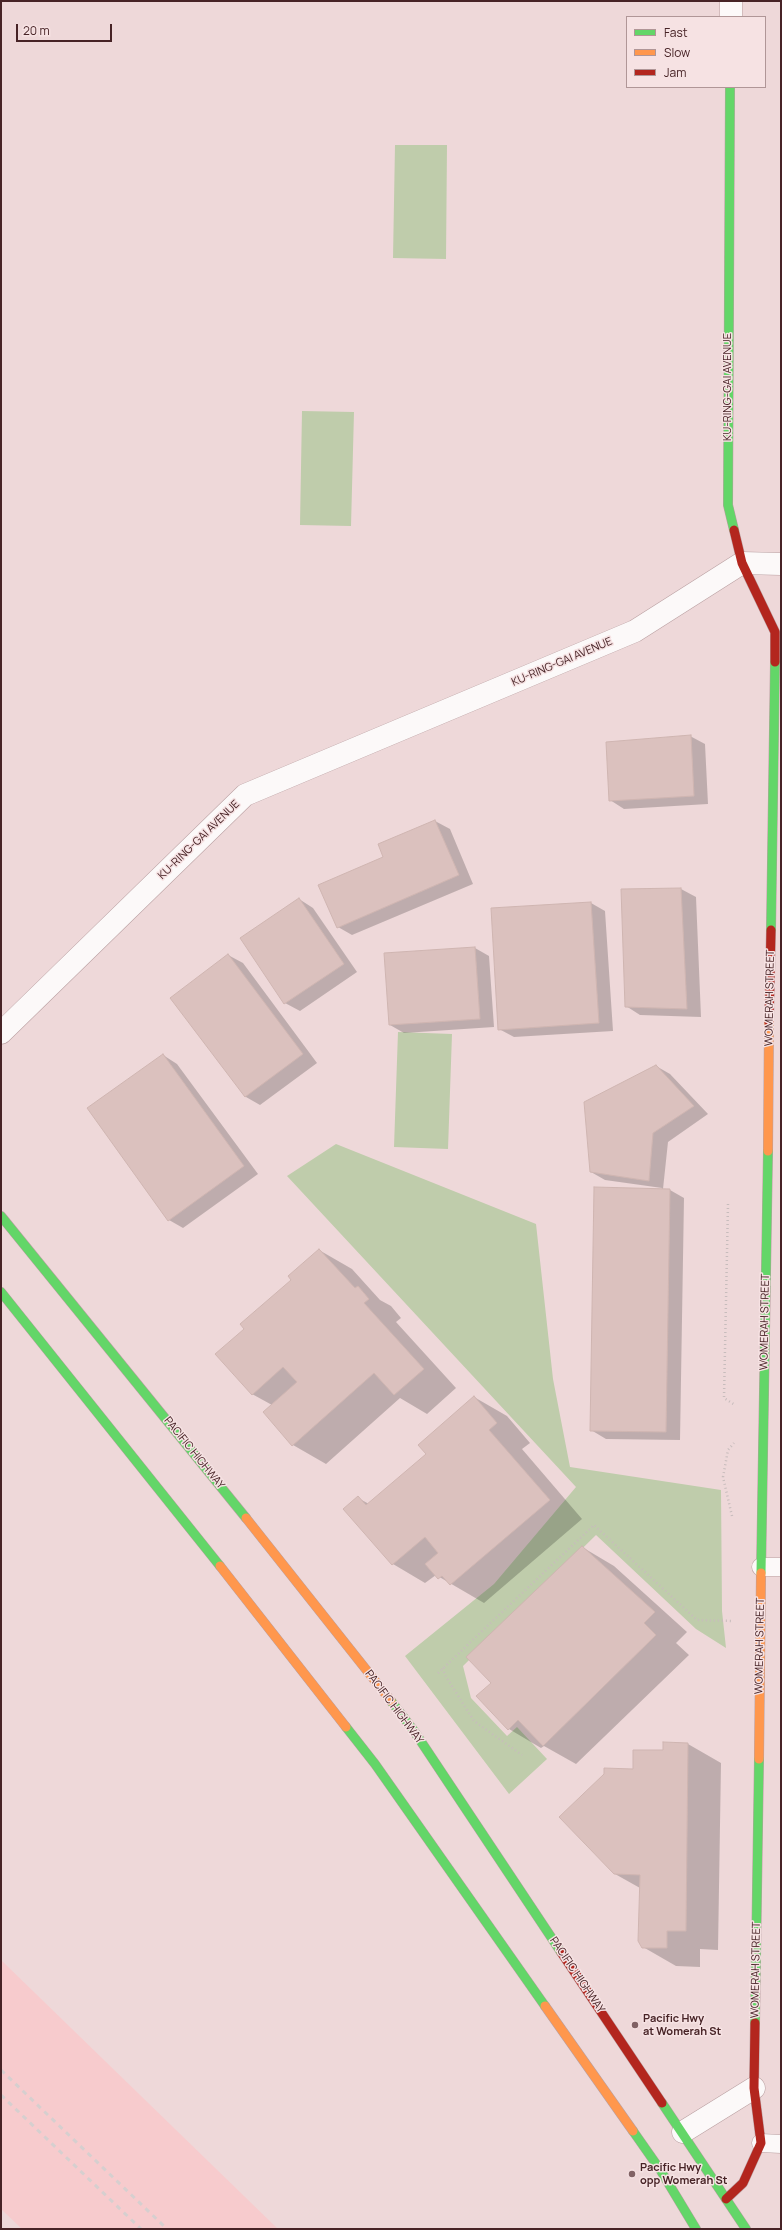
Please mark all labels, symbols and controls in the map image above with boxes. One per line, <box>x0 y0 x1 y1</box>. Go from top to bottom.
scale bar <box>18 16 114 42</box>
legend <box>626 16 766 88</box>
text: 20 m <box>23 22 50 39</box>
text: Fast <box>664 24 688 41</box>
text: Slow <box>664 44 690 61</box>
text: Jam <box>664 64 686 81</box>
street label: KU-RING-GAI AVENUE <box>721 333 735 441</box>
street label: KU-RING-GAI AVENUE <box>510 635 614 689</box>
street label: KU-RING-GAI AVENUE <box>156 798 242 882</box>
street label: WOMERAH STREET <box>763 950 777 1046</box>
street label: WOMERAH STREET <box>758 1274 772 1370</box>
street label: PACIFIC HIGHWAY <box>161 1414 227 1492</box>
street label: WOMERAH STREET <box>753 1598 767 1694</box>
street label: PACIFIC HIGHWAY <box>362 1668 426 1746</box>
street label: WOMERAH STREET <box>749 1922 763 2018</box>
street label: PACIFIC HIGHWAY <box>547 1935 607 2015</box>
place label: Pacific Hwy at Womerah St <box>643 2012 721 2038</box>
marker: Pacific Hwy at Womerah St <box>630 2020 640 2030</box>
place label: Pacific Hwy opp Womerah St <box>640 2161 728 2187</box>
marker: Pacific Hwy opp Womerah St <box>627 2169 637 2179</box>

